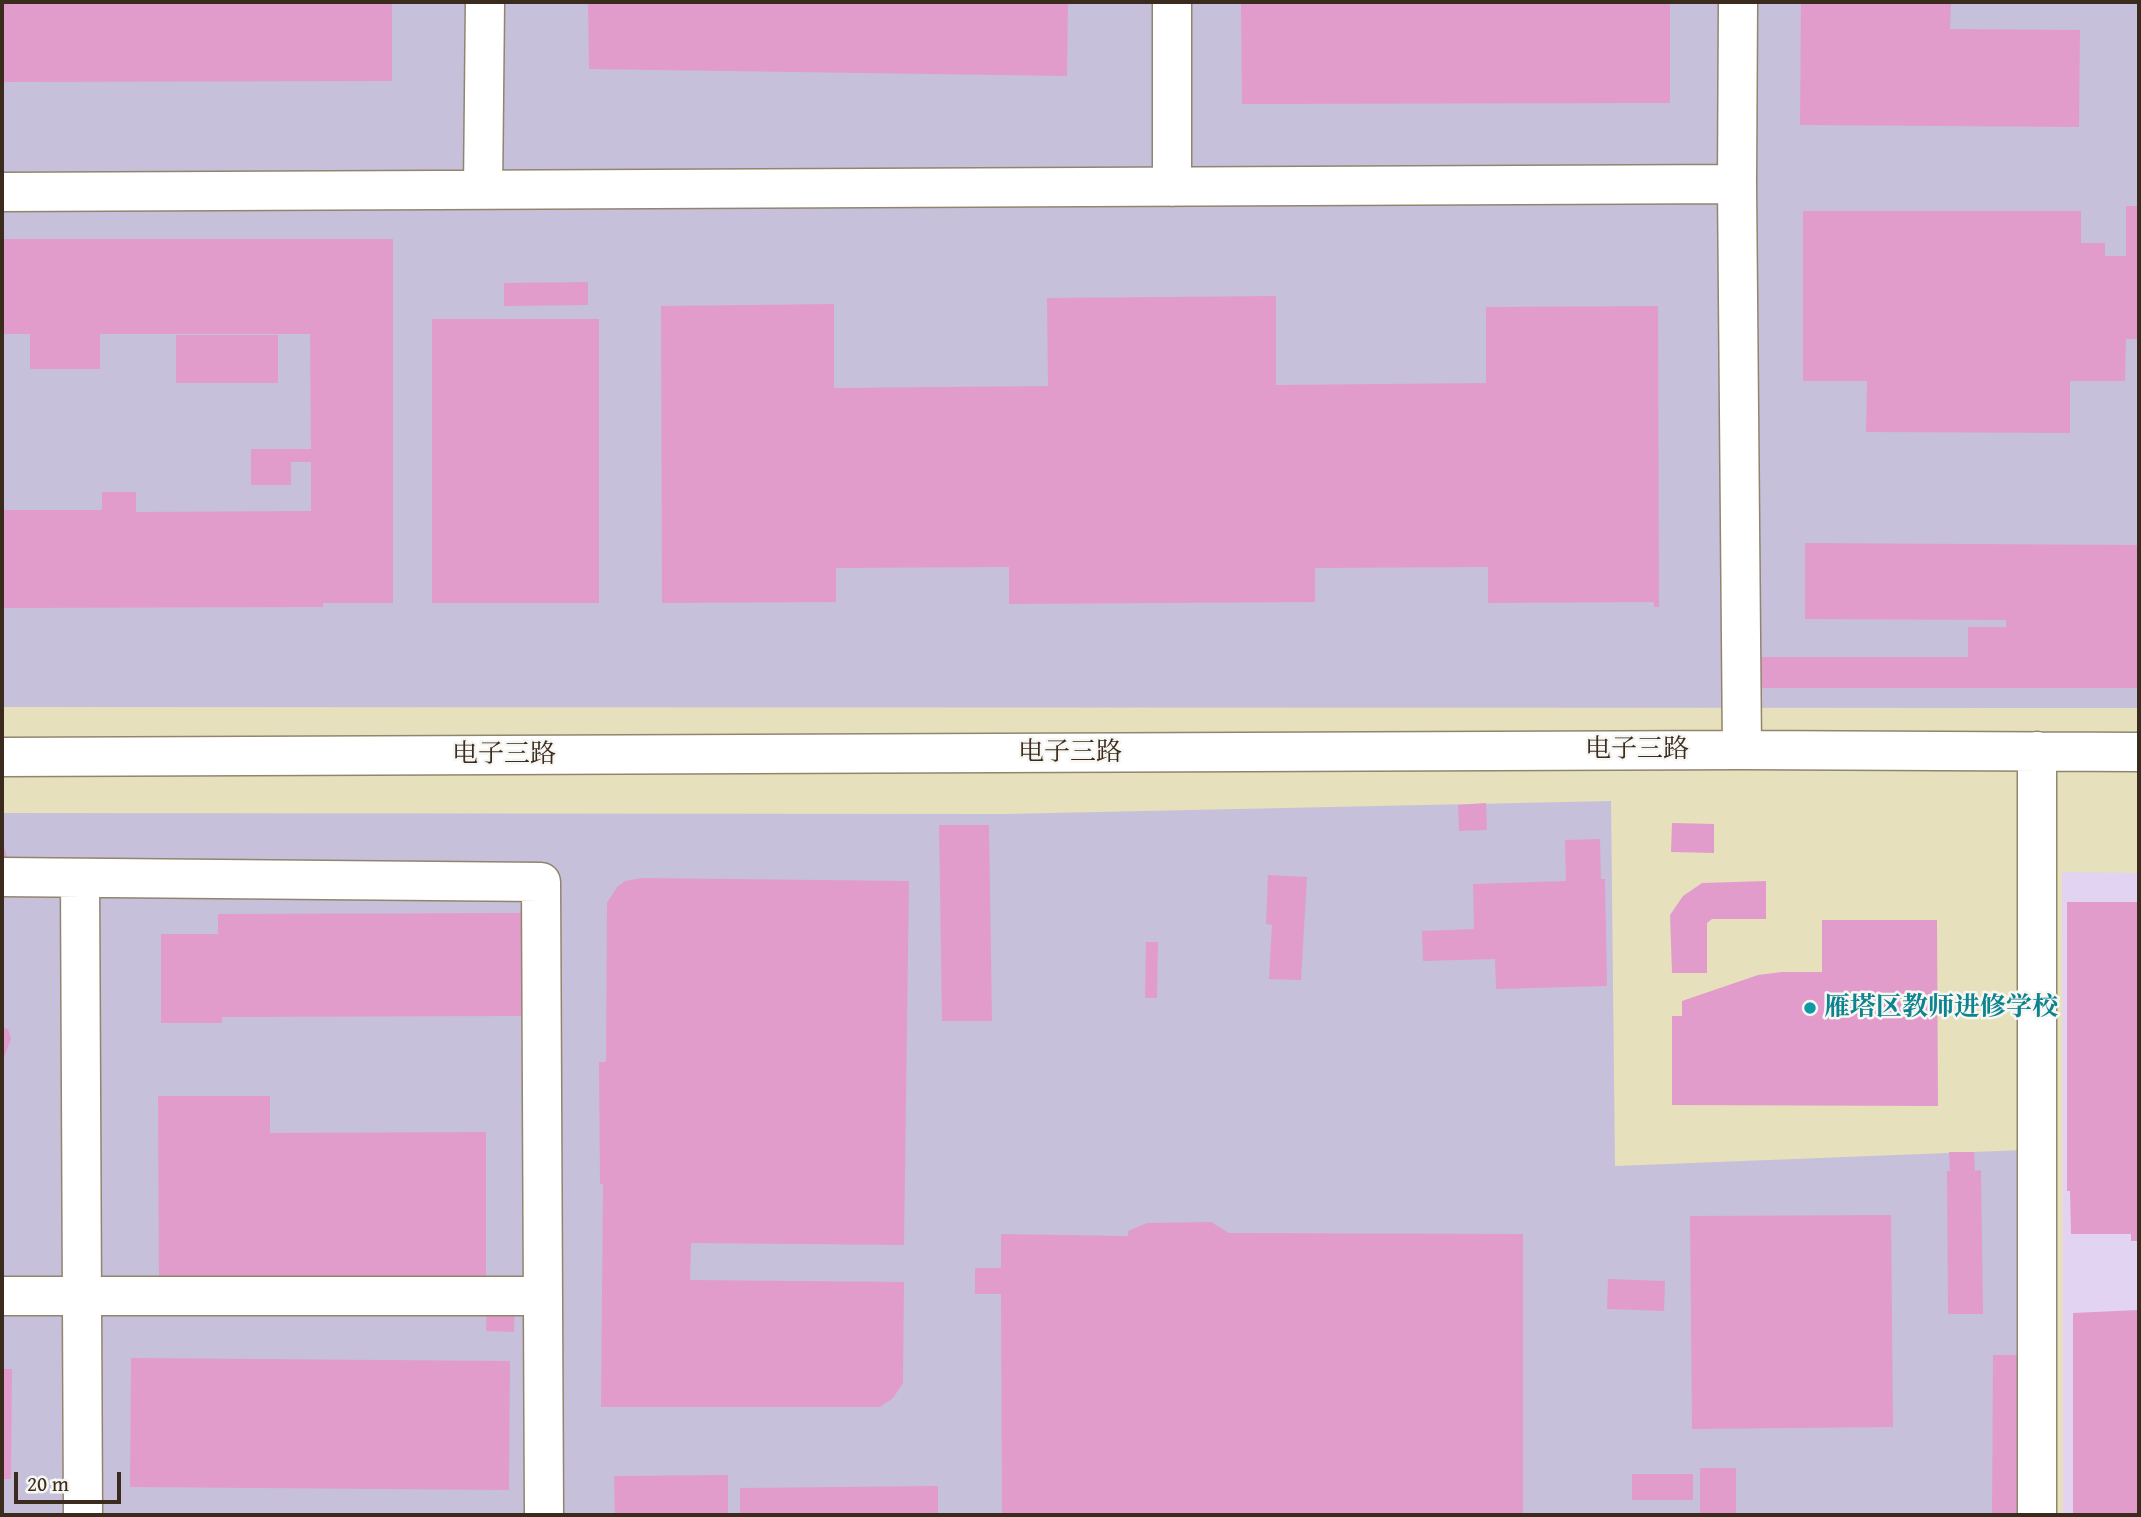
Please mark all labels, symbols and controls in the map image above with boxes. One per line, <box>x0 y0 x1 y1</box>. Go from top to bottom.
street label: 电子三路 <box>1585 734 1689 766</box>
street label: 电子三路 <box>1018 737 1122 769</box>
street label: 电子三路 <box>452 739 556 771</box>
place label: 雁塔区教师进修学校 <box>1824 992 2058 1024</box>
marker: 雁塔区教师进修学校 <box>1802 1000 1818 1016</box>
scale bar <box>18 1458 124 1502</box>
text: 20 m <box>27 1468 69 1499</box>

